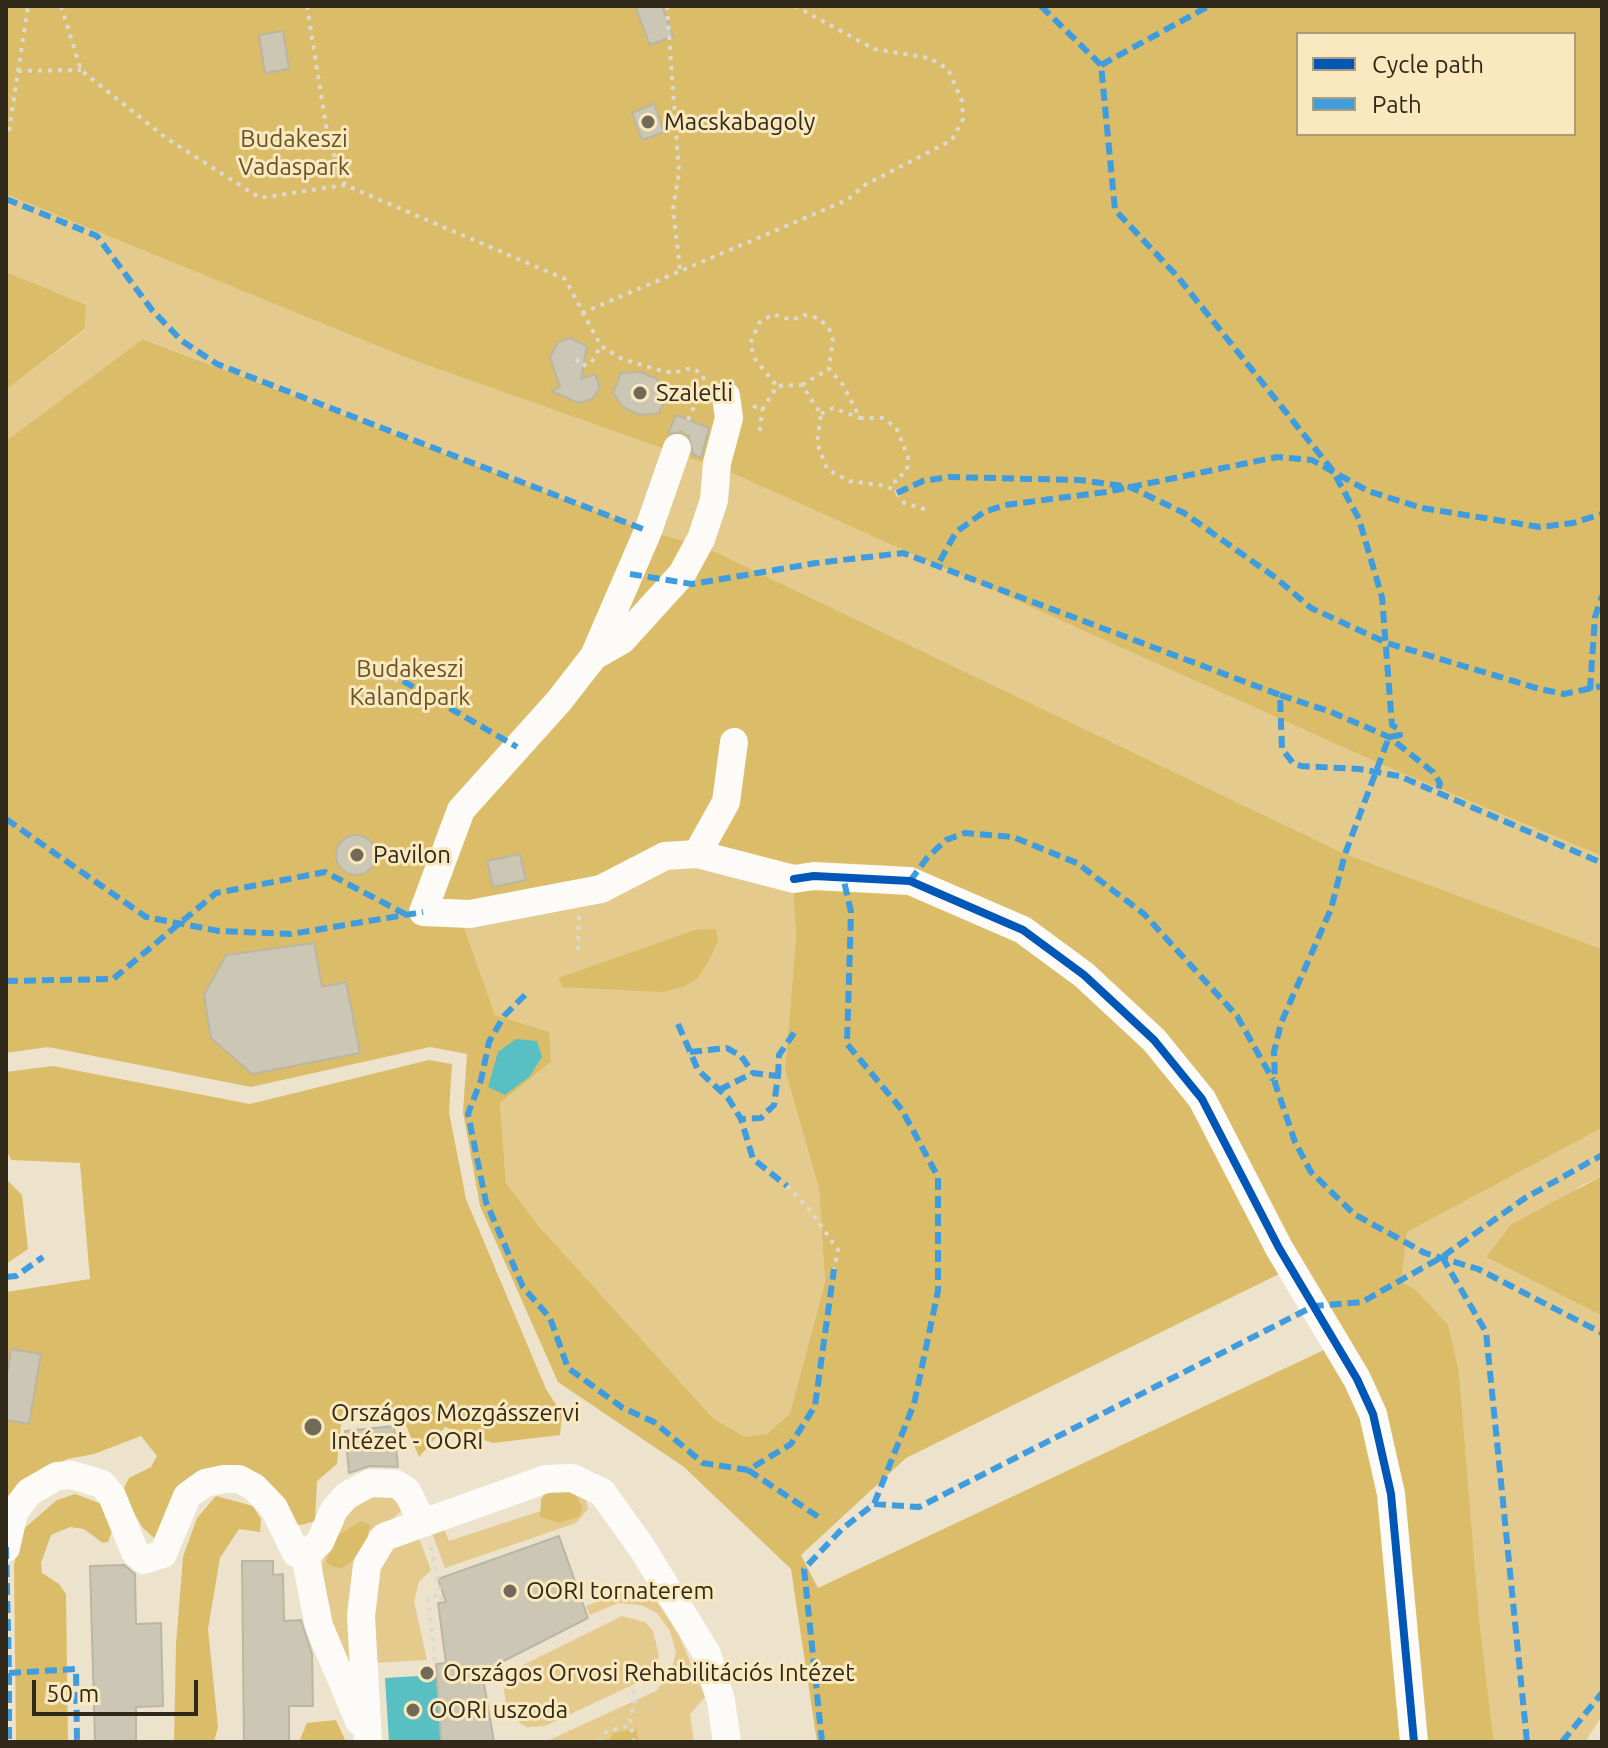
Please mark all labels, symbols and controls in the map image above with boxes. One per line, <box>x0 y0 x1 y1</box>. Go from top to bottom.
legend <box>1296 32 1576 136</box>
text: Cycle path <box>1372 51 1484 78</box>
text: Path <box>1372 91 1422 118</box>
place label: Macskabagoly <box>664 108 815 136</box>
marker: Macskabagoly <box>639 113 657 131</box>
park label: Budakeszi Vadaspark <box>238 125 350 181</box>
place label: Szaletli <box>656 379 733 407</box>
marker: Szaletli <box>631 384 649 402</box>
park label: Budakeszi Kalandpark <box>350 655 470 711</box>
place label: Pavilon <box>373 841 451 869</box>
marker: Pavilon <box>348 846 366 864</box>
place label: Országos Mozgásszervi Intézet - OORI <box>331 1399 580 1455</box>
marker: Országos Mozgásszervi Intézet - OORI <box>302 1416 324 1438</box>
place label: OORI tornaterem <box>526 1577 714 1605</box>
marker: OORI tornaterem <box>501 1582 519 1600</box>
place label: Országos Orvosi Rehabilitációs Intézet <box>443 1659 855 1687</box>
scale bar <box>36 1664 202 1714</box>
marker: Országos Orvosi Rehabilitációs Intézet <box>418 1664 436 1682</box>
text: 50 m <box>46 1680 99 1707</box>
place label: OORI uszoda <box>429 1696 568 1724</box>
marker: OORI uszoda <box>404 1701 422 1719</box>

